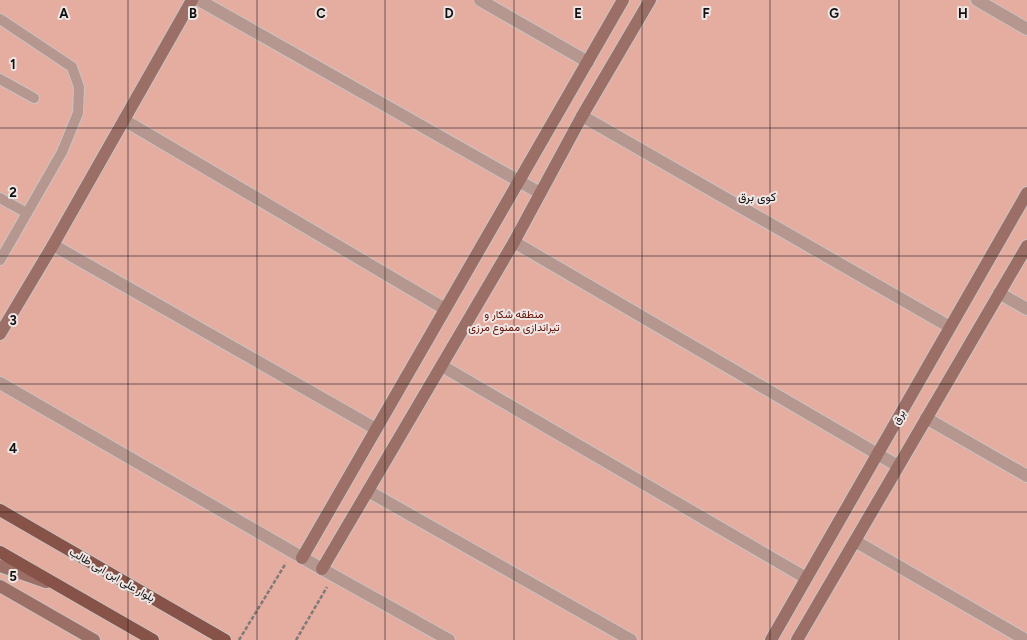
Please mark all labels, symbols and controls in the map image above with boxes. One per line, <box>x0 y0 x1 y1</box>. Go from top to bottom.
text: A <box>59 6 69 21</box>
text: B <box>189 6 197 21</box>
text: C <box>316 6 326 21</box>
text: D <box>444 6 454 21</box>
text: E <box>574 6 582 21</box>
text: F <box>702 6 710 21</box>
text: G <box>829 6 839 21</box>
text: H <box>958 6 968 21</box>
text: 1 <box>10 57 16 72</box>
text: 2 <box>9 185 17 200</box>
district label: کوی برق <box>738 190 776 205</box>
park label: منطقه شکار و تیراندازی ممنوع مرزی <box>468 308 560 335</box>
text: 3 <box>9 313 17 328</box>
street label: برق <box>890 407 908 427</box>
text: 4 <box>9 441 17 456</box>
street label: بلوار علی ابن ابی طالب <box>67 545 157 605</box>
text: 5 <box>9 569 17 584</box>

